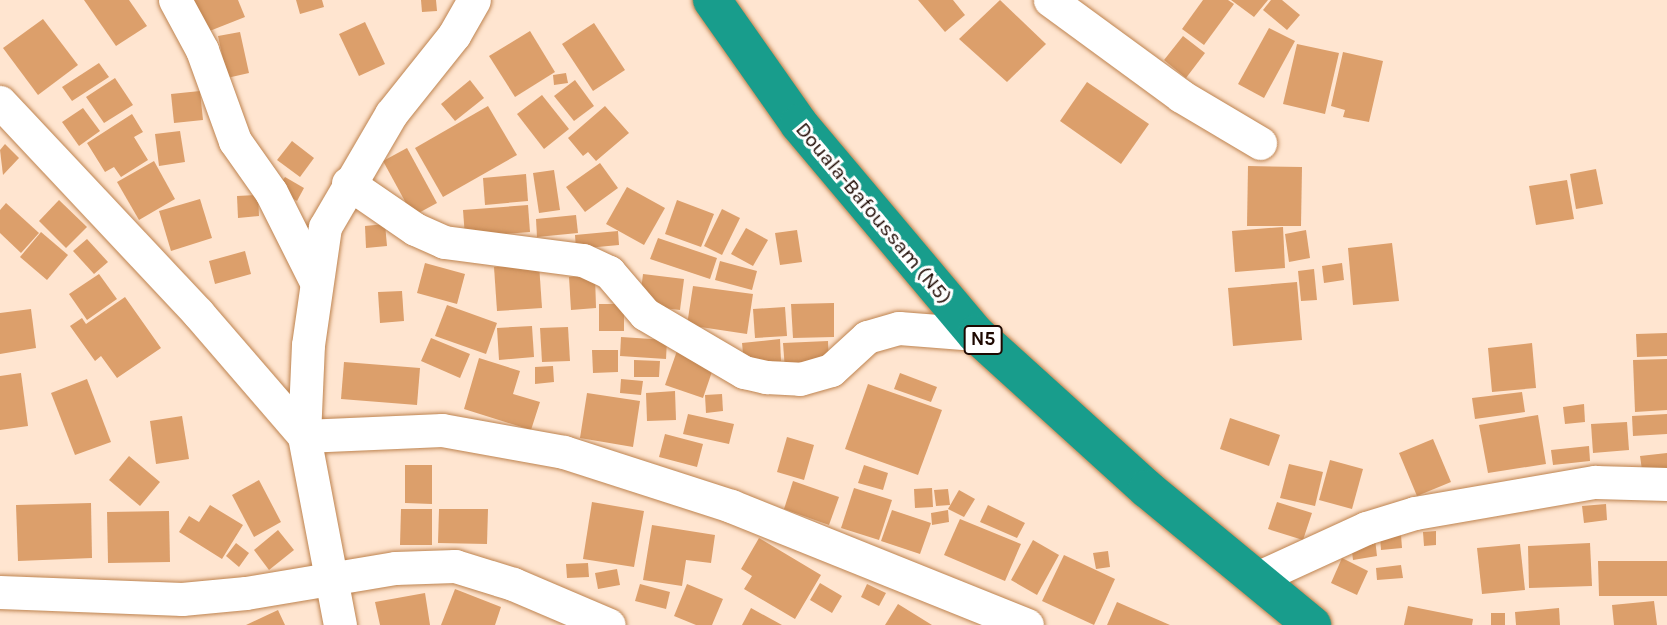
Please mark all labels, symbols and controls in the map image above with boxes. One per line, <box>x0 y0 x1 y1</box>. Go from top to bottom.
street label: Douala-Bafoussam (N5) <box>791 117 957 309</box>
road number: N5 <box>962 324 1004 356</box>

